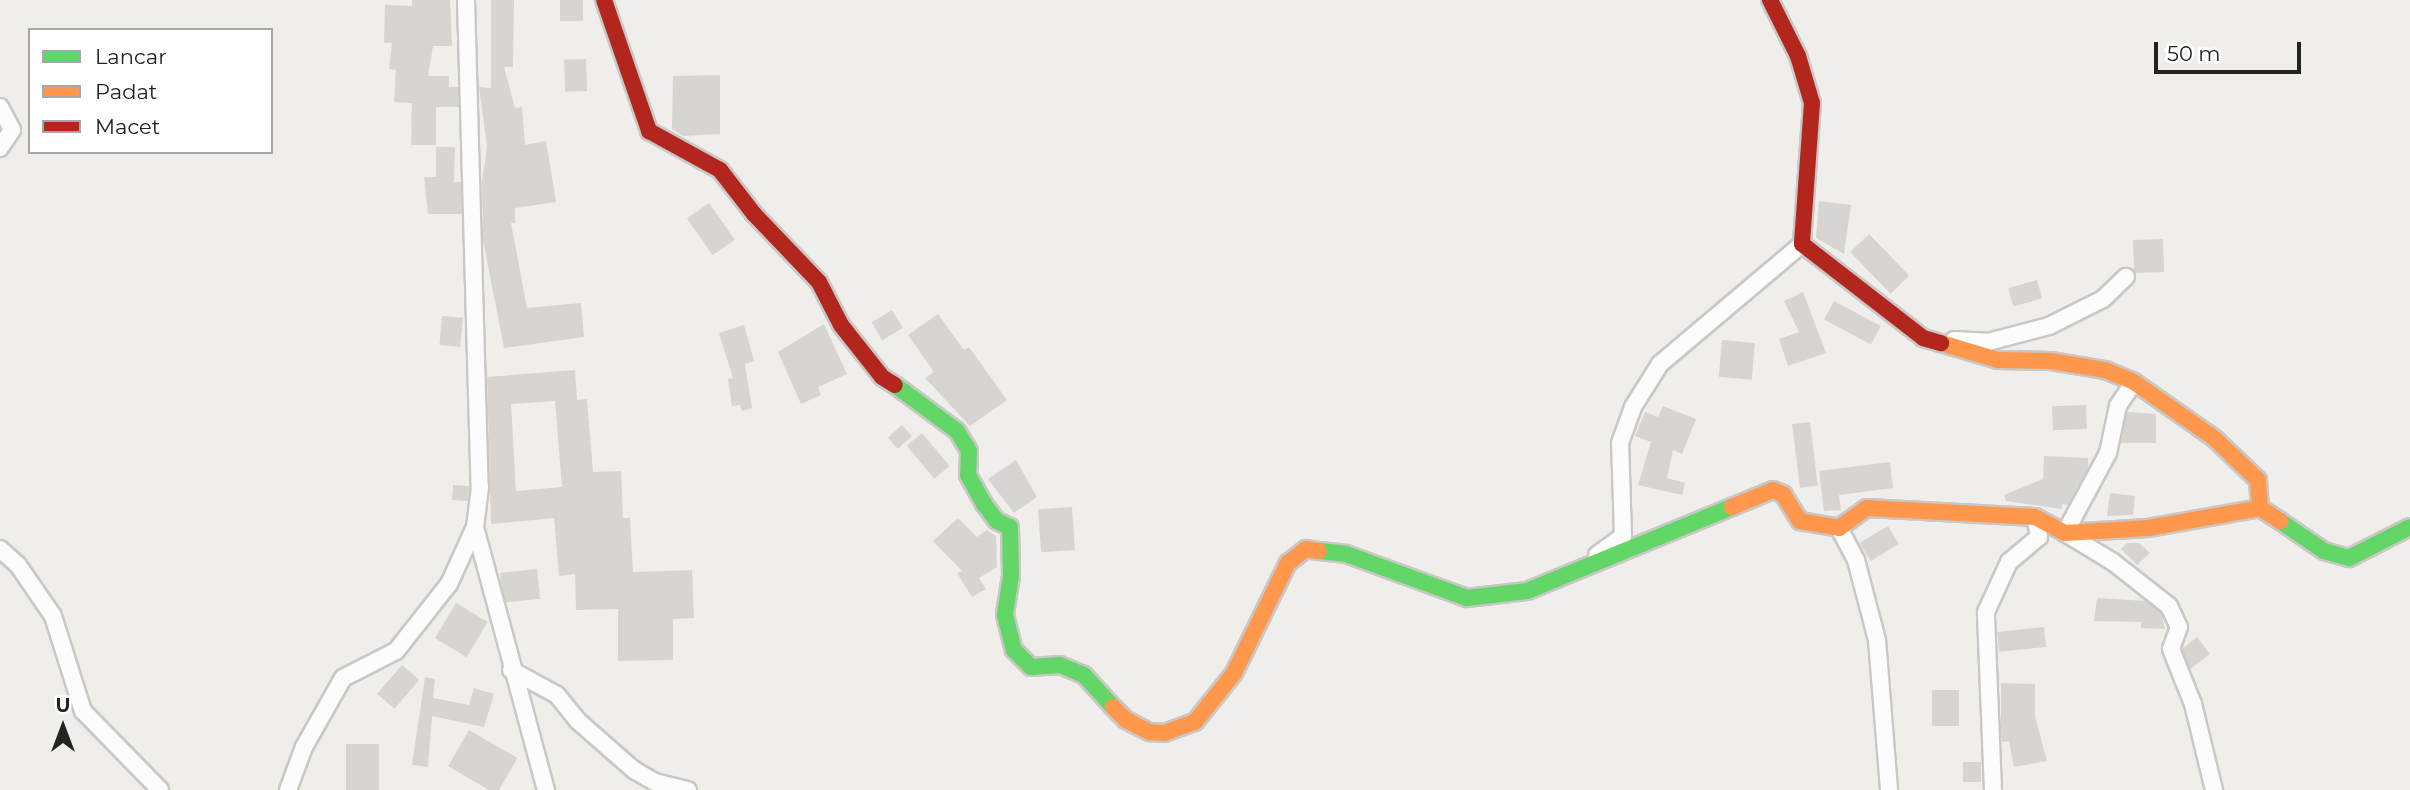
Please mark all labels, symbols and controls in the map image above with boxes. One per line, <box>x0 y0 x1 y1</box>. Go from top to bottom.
legend <box>28 28 273 154</box>
scale bar <box>2158 28 2305 72</box>
text: 50 m <box>2167 41 2221 66</box>
text: Lancar <box>95 44 167 69</box>
text: Padat <box>95 79 157 104</box>
text: Macet <box>95 114 160 139</box>
north arrow <box>28 692 98 762</box>
text: U <box>56 694 70 717</box>

